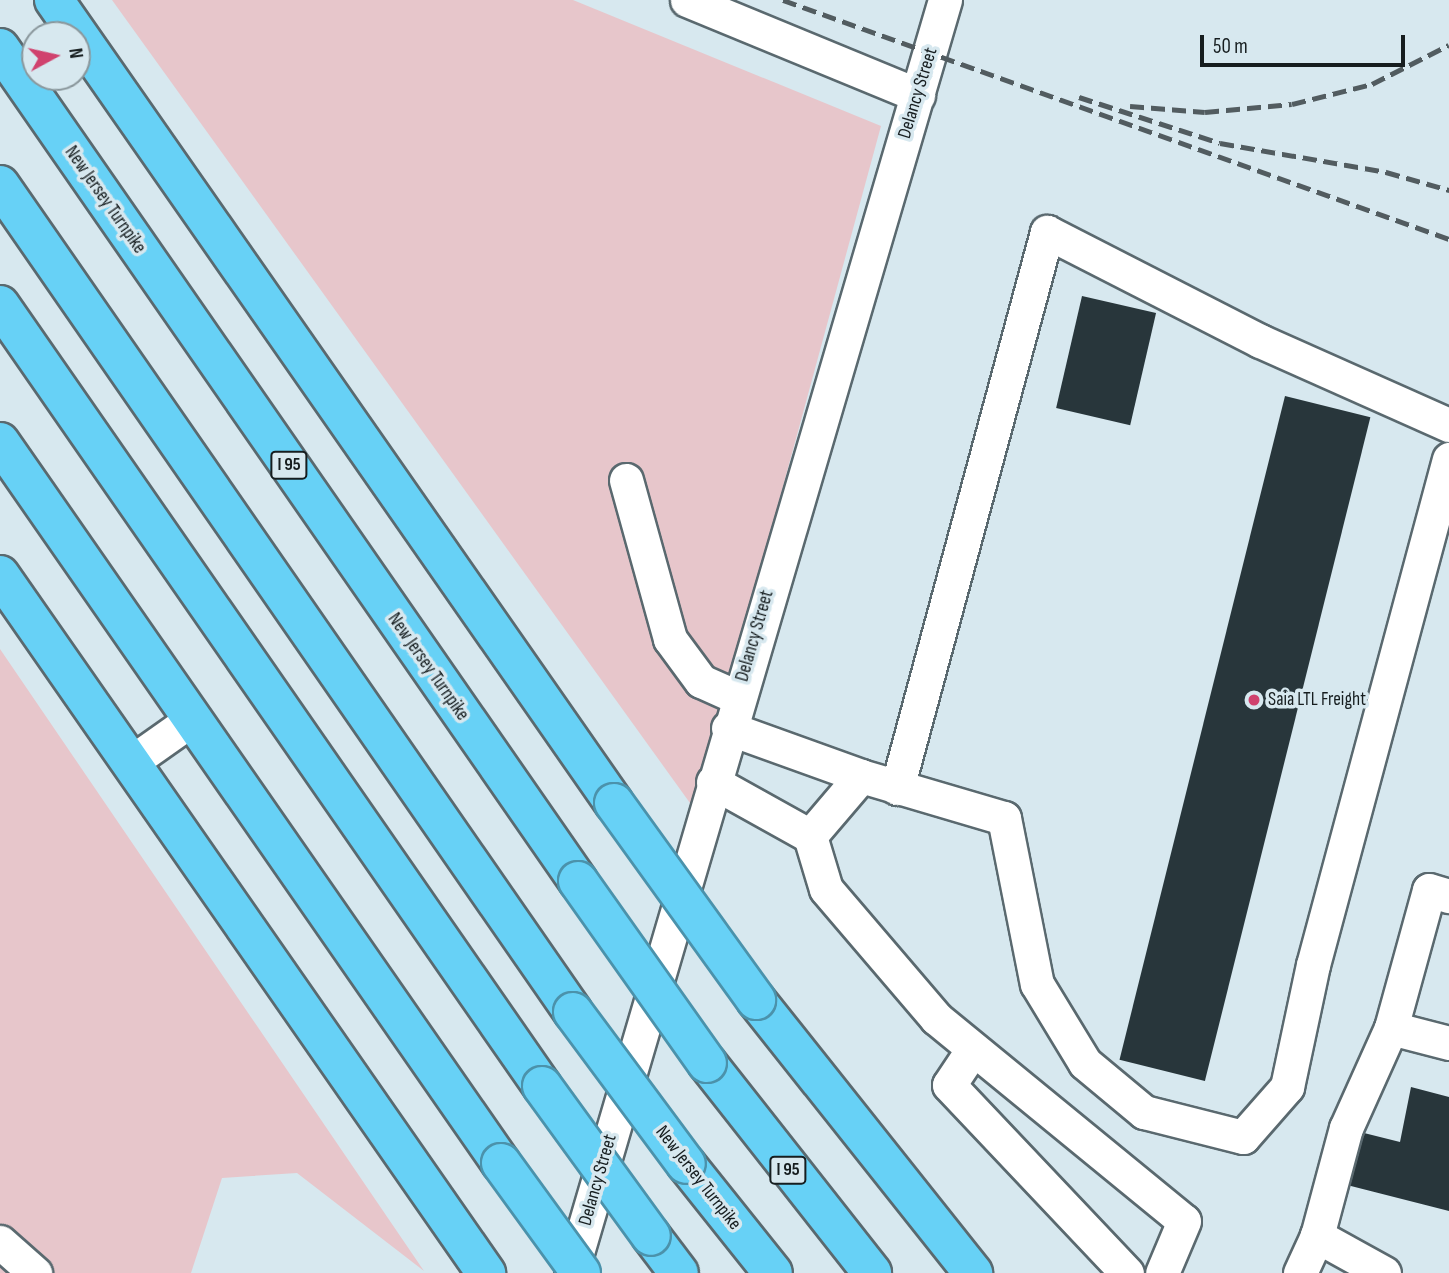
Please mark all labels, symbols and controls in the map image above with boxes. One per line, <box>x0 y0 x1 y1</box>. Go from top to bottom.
north arrow <box>21 21 91 91</box>
scale bar <box>1204 21 1409 65</box>
text: 50 m <box>1213 34 1248 59</box>
street label: Delancy Street <box>893 45 943 141</box>
text: N <box>63 47 87 60</box>
street label: New Jersey Turnpike <box>59 142 151 258</box>
road number: I 95 <box>270 450 308 480</box>
street label: Delancy Street <box>731 588 779 684</box>
street label: New Jersey Turnpike <box>382 609 474 725</box>
place label: Saia LTL Freight <box>1268 689 1366 711</box>
marker: Saia LTL Freight <box>1246 692 1262 708</box>
street label: New Jersey Turnpike <box>650 1121 746 1235</box>
street label: Delancy Street <box>574 1132 622 1228</box>
road number: I 95 <box>769 1156 807 1184</box>

